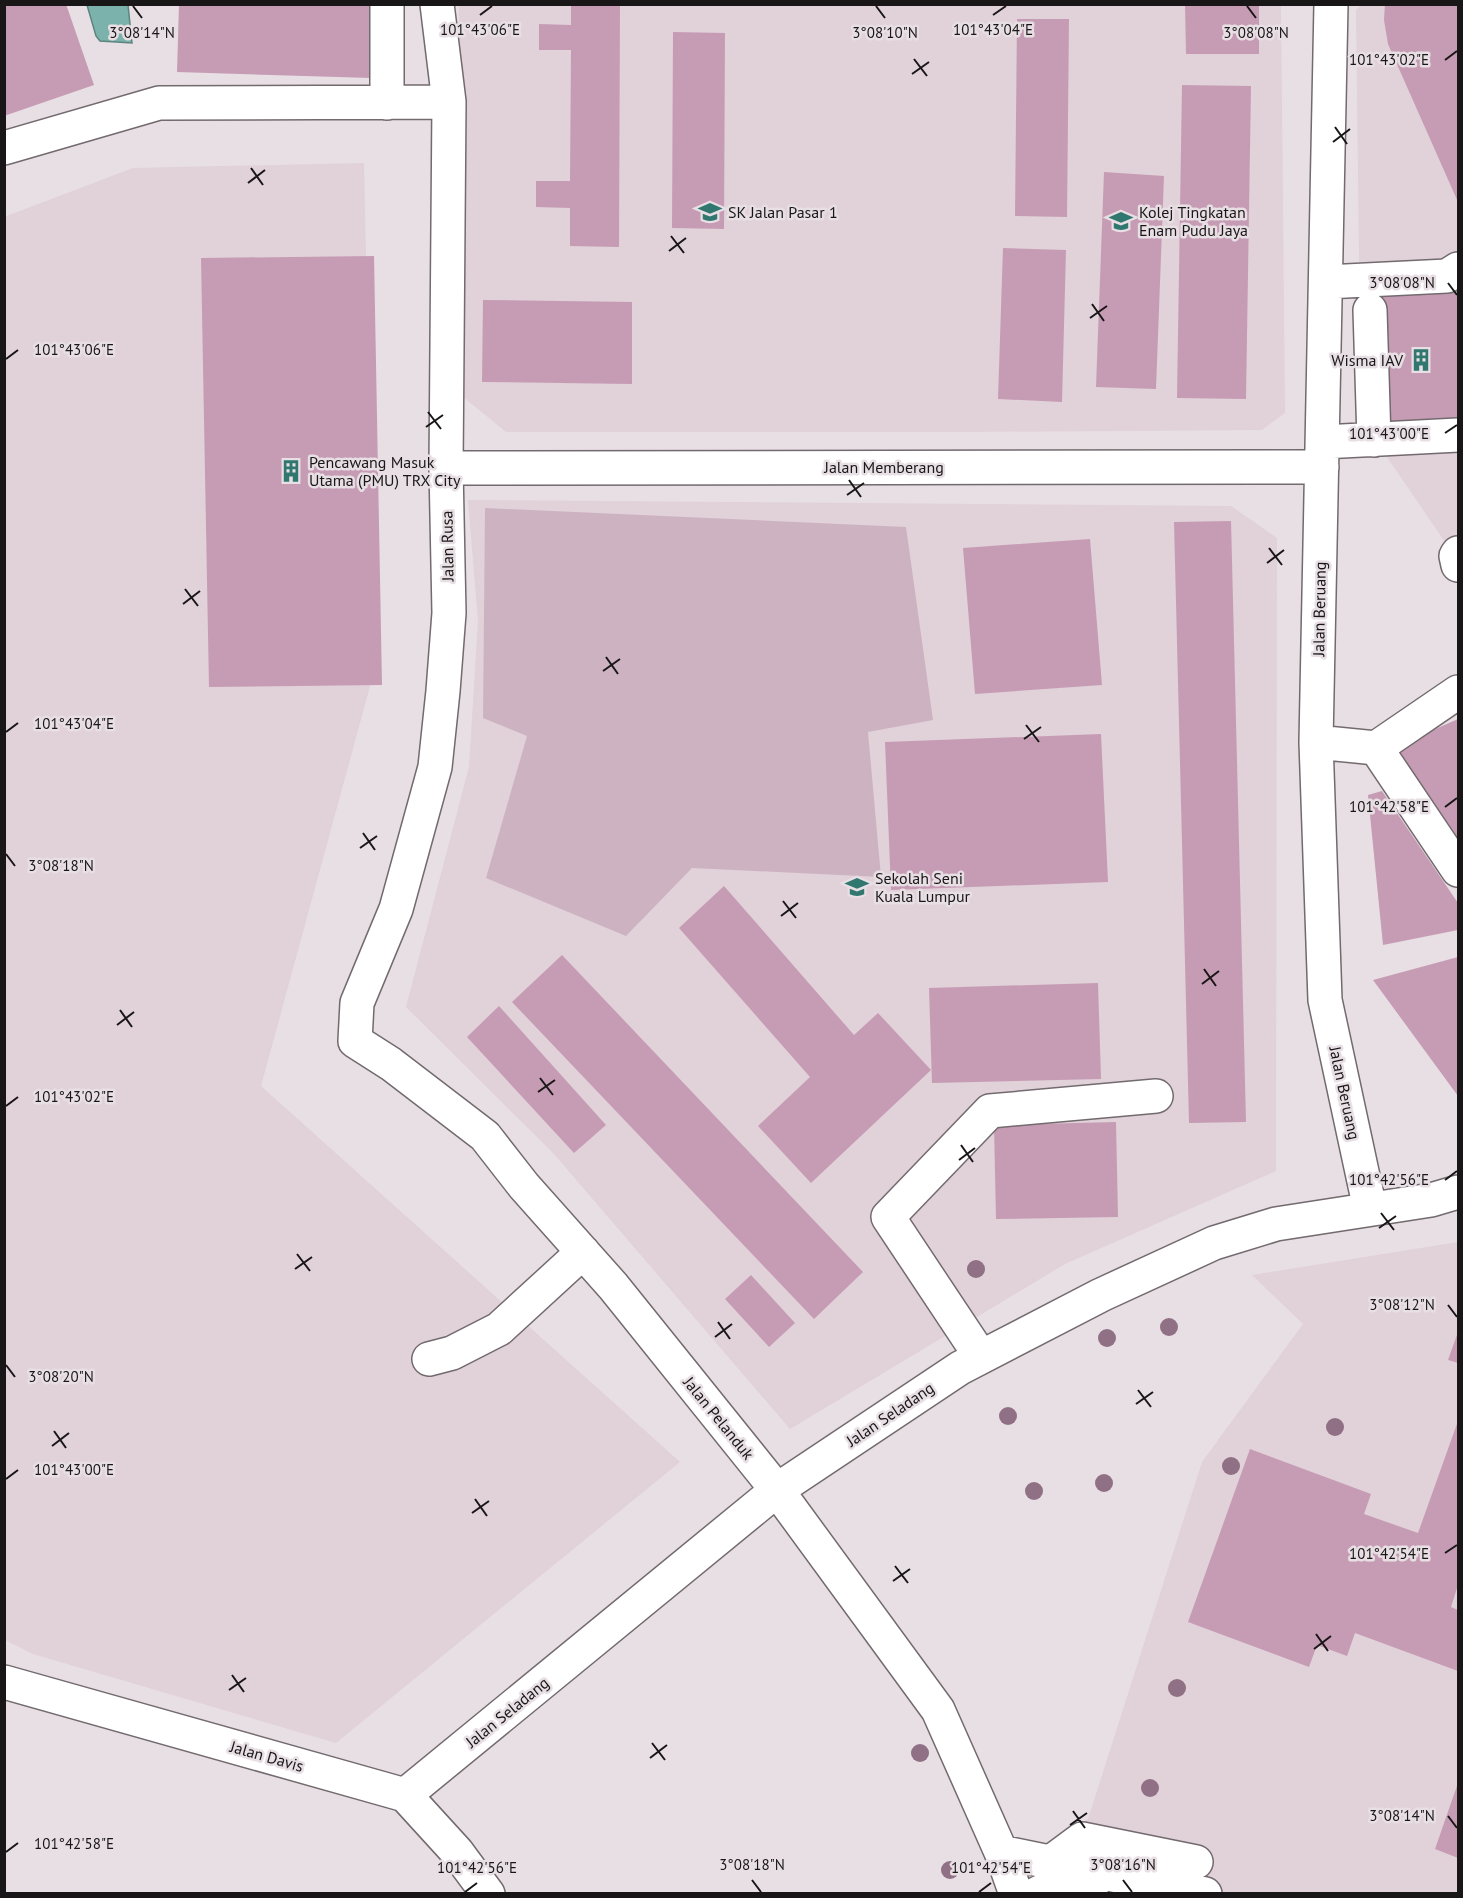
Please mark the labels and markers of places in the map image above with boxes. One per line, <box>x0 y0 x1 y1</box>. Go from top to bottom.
school or university icon: SK Jalan Pasar 1 <box>697 199 723 225</box>
place label: SK Jalan Pasar 1 <box>728 202 838 222</box>
place label: Kolej Tingkatan Enam Pudu Jaya <box>1139 202 1248 240</box>
school or university icon: Kolej Tingkatan Enam Pudu Jaya <box>1108 208 1134 234</box>
building icon: Wisma IAV <box>1408 347 1434 373</box>
place label: Wisma IAV <box>1331 350 1404 370</box>
place label: Pencawang Masuk Utama (PMU) TRX City <box>309 452 461 490</box>
building icon: Pencawang Masuk Utama (PMU) TRX City <box>278 458 304 484</box>
place label: Sekolah Seni Kuala Lumpur <box>875 868 971 906</box>
school or university icon: Sekolah Seni Kuala Lumpur <box>844 874 870 900</box>

